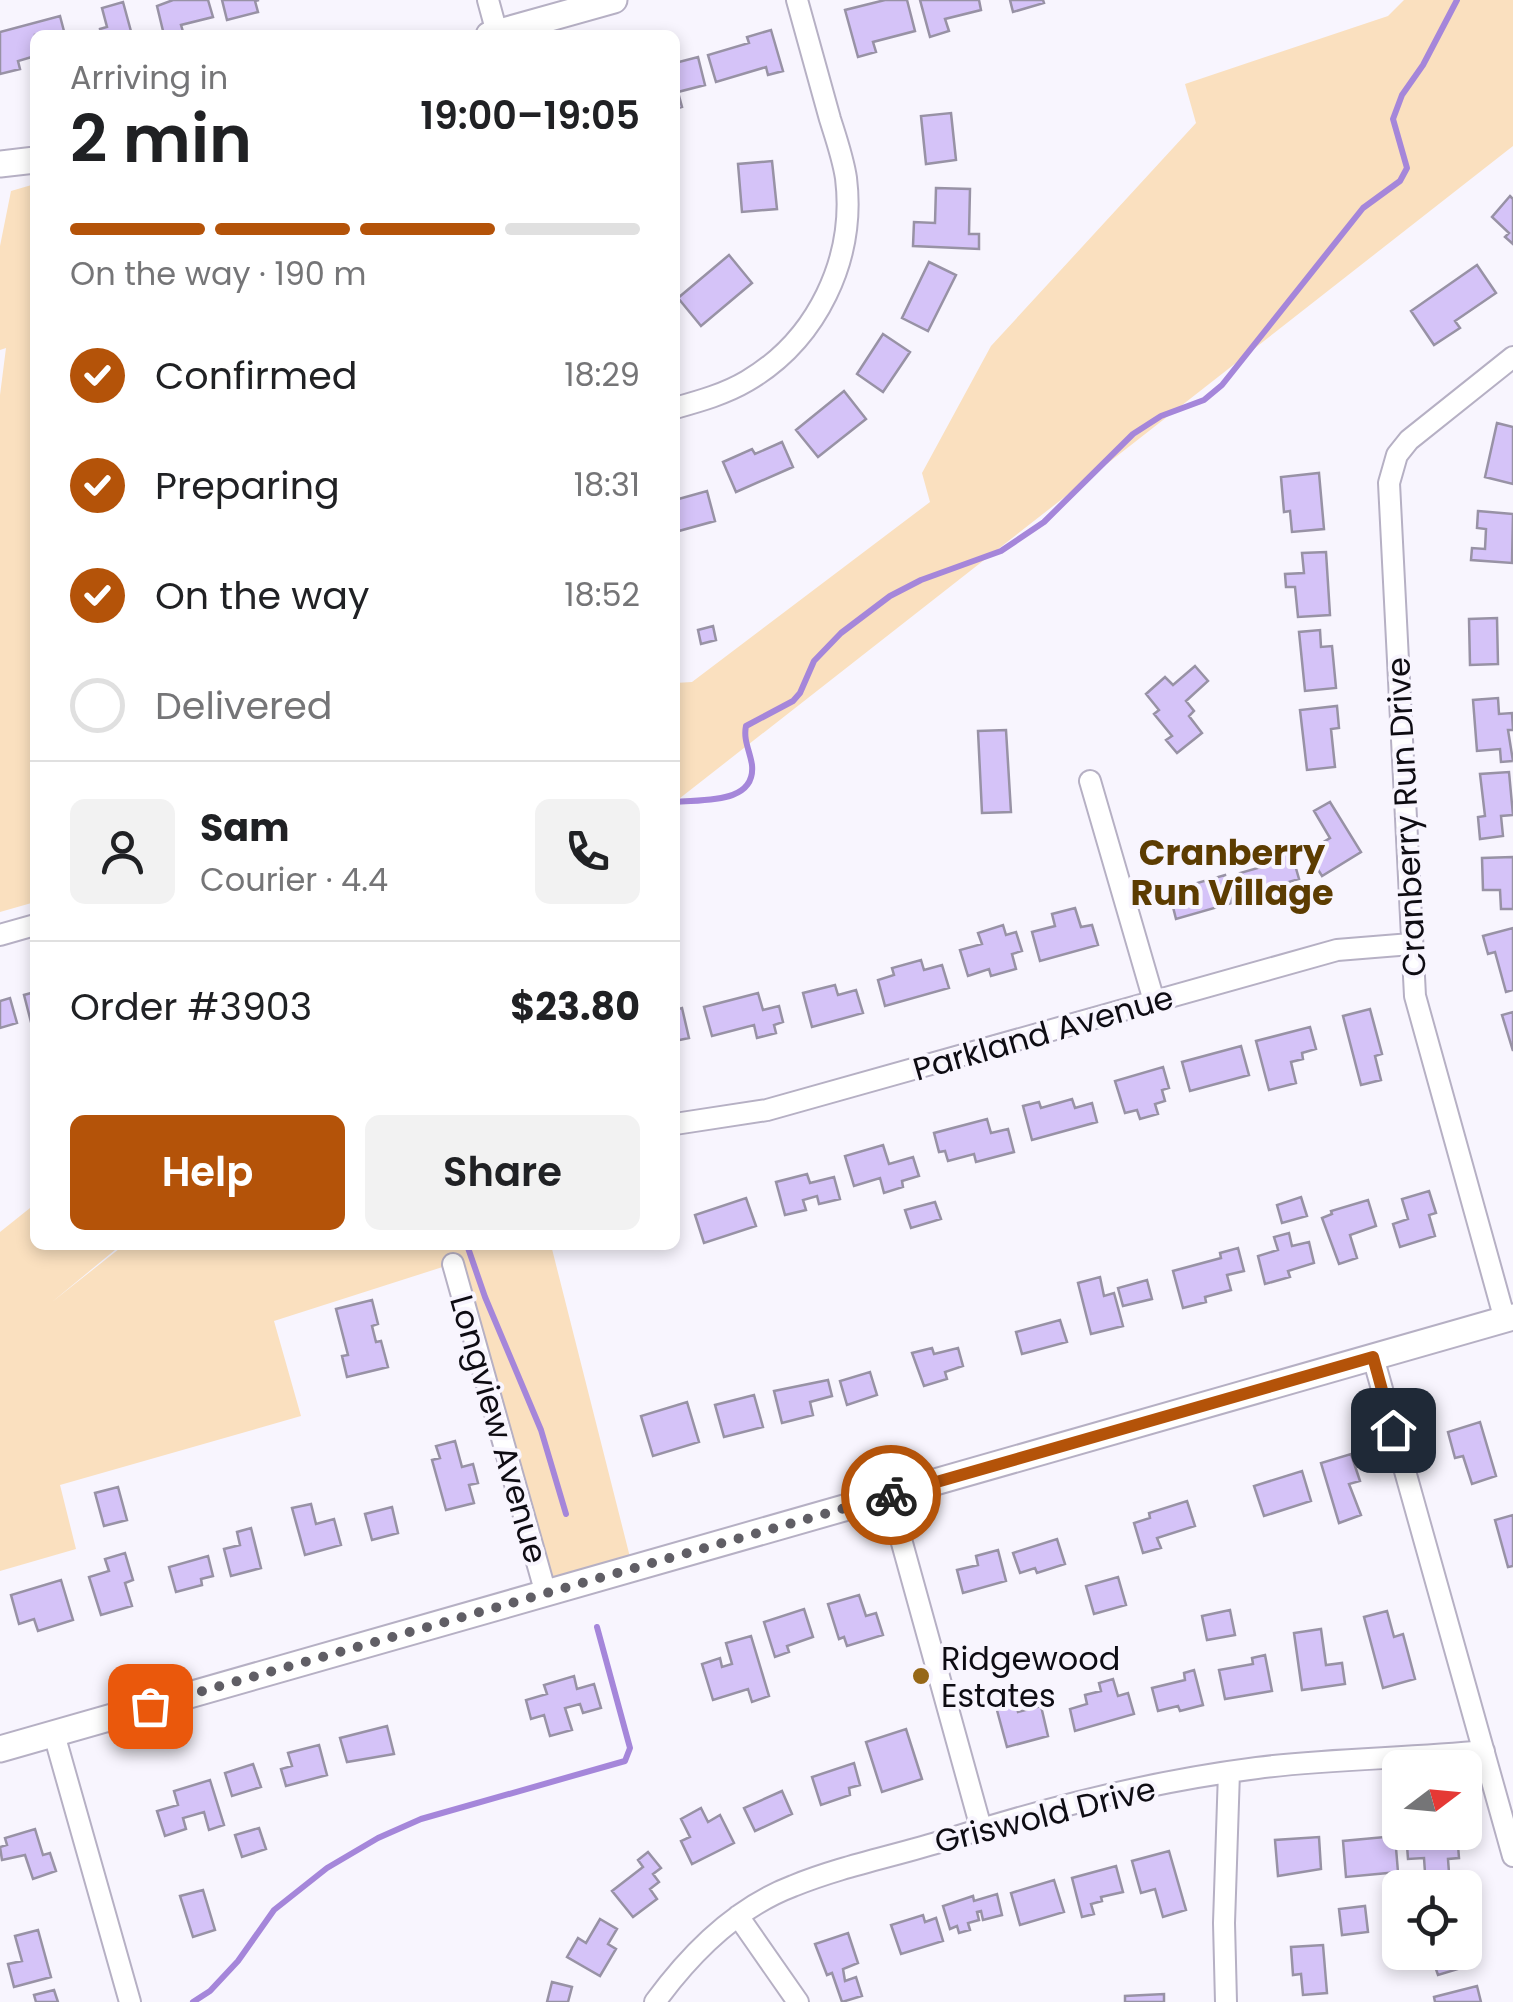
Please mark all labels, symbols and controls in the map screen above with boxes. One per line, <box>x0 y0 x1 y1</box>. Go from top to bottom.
text: Arriving in <box>70 55 228 100</box>
text: 19:00–19:05 <box>420 89 640 142</box>
text: 2 min <box>70 94 252 185</box>
text: On the way · 190 m <box>70 251 366 296</box>
icon: check <box>70 348 125 403</box>
text: Confirmed <box>155 349 357 402</box>
text: 18:29 <box>564 352 640 397</box>
icon: check <box>70 458 125 513</box>
text: Preparing <box>155 459 340 512</box>
text: 18:31 <box>574 462 640 507</box>
icon: check <box>70 568 125 623</box>
text: On the way <box>155 569 369 622</box>
text: 18:52 <box>564 572 640 617</box>
street label: Cranberry Run Drive <box>1375 656 1437 978</box>
text: Delivered <box>155 679 332 732</box>
button: person <box>70 799 175 904</box>
button: phone <box>535 799 640 904</box>
text: Sam <box>200 801 289 854</box>
district label: Cranberry Run Village <box>1130 828 1334 917</box>
text: Courier · 4.4 <box>200 857 388 902</box>
street label: Parkland Avenue <box>908 974 1178 1092</box>
text: Order #3903 <box>70 980 312 1033</box>
text: $23.80 <box>510 980 640 1033</box>
button: Help <box>70 1115 345 1230</box>
button: Share <box>365 1115 640 1230</box>
street label: Longview Avenue <box>439 1290 559 1568</box>
pin <box>1351 1388 1436 1473</box>
icon: home <box>1366 1403 1421 1458</box>
courier <box>841 1445 941 1545</box>
icon: bike <box>864 1468 919 1523</box>
place label: Ridgewood Estates <box>941 1636 1120 1718</box>
pin <box>108 1664 193 1749</box>
marker: Ridgewood Estates <box>910 1665 932 1687</box>
icon: bag <box>123 1679 178 1734</box>
north arrow <box>1382 1750 1482 1850</box>
map controls <box>1382 1750 1482 1970</box>
street label: Griswold Drive <box>930 1766 1160 1864</box>
button: locate <box>1382 1870 1482 1970</box>

